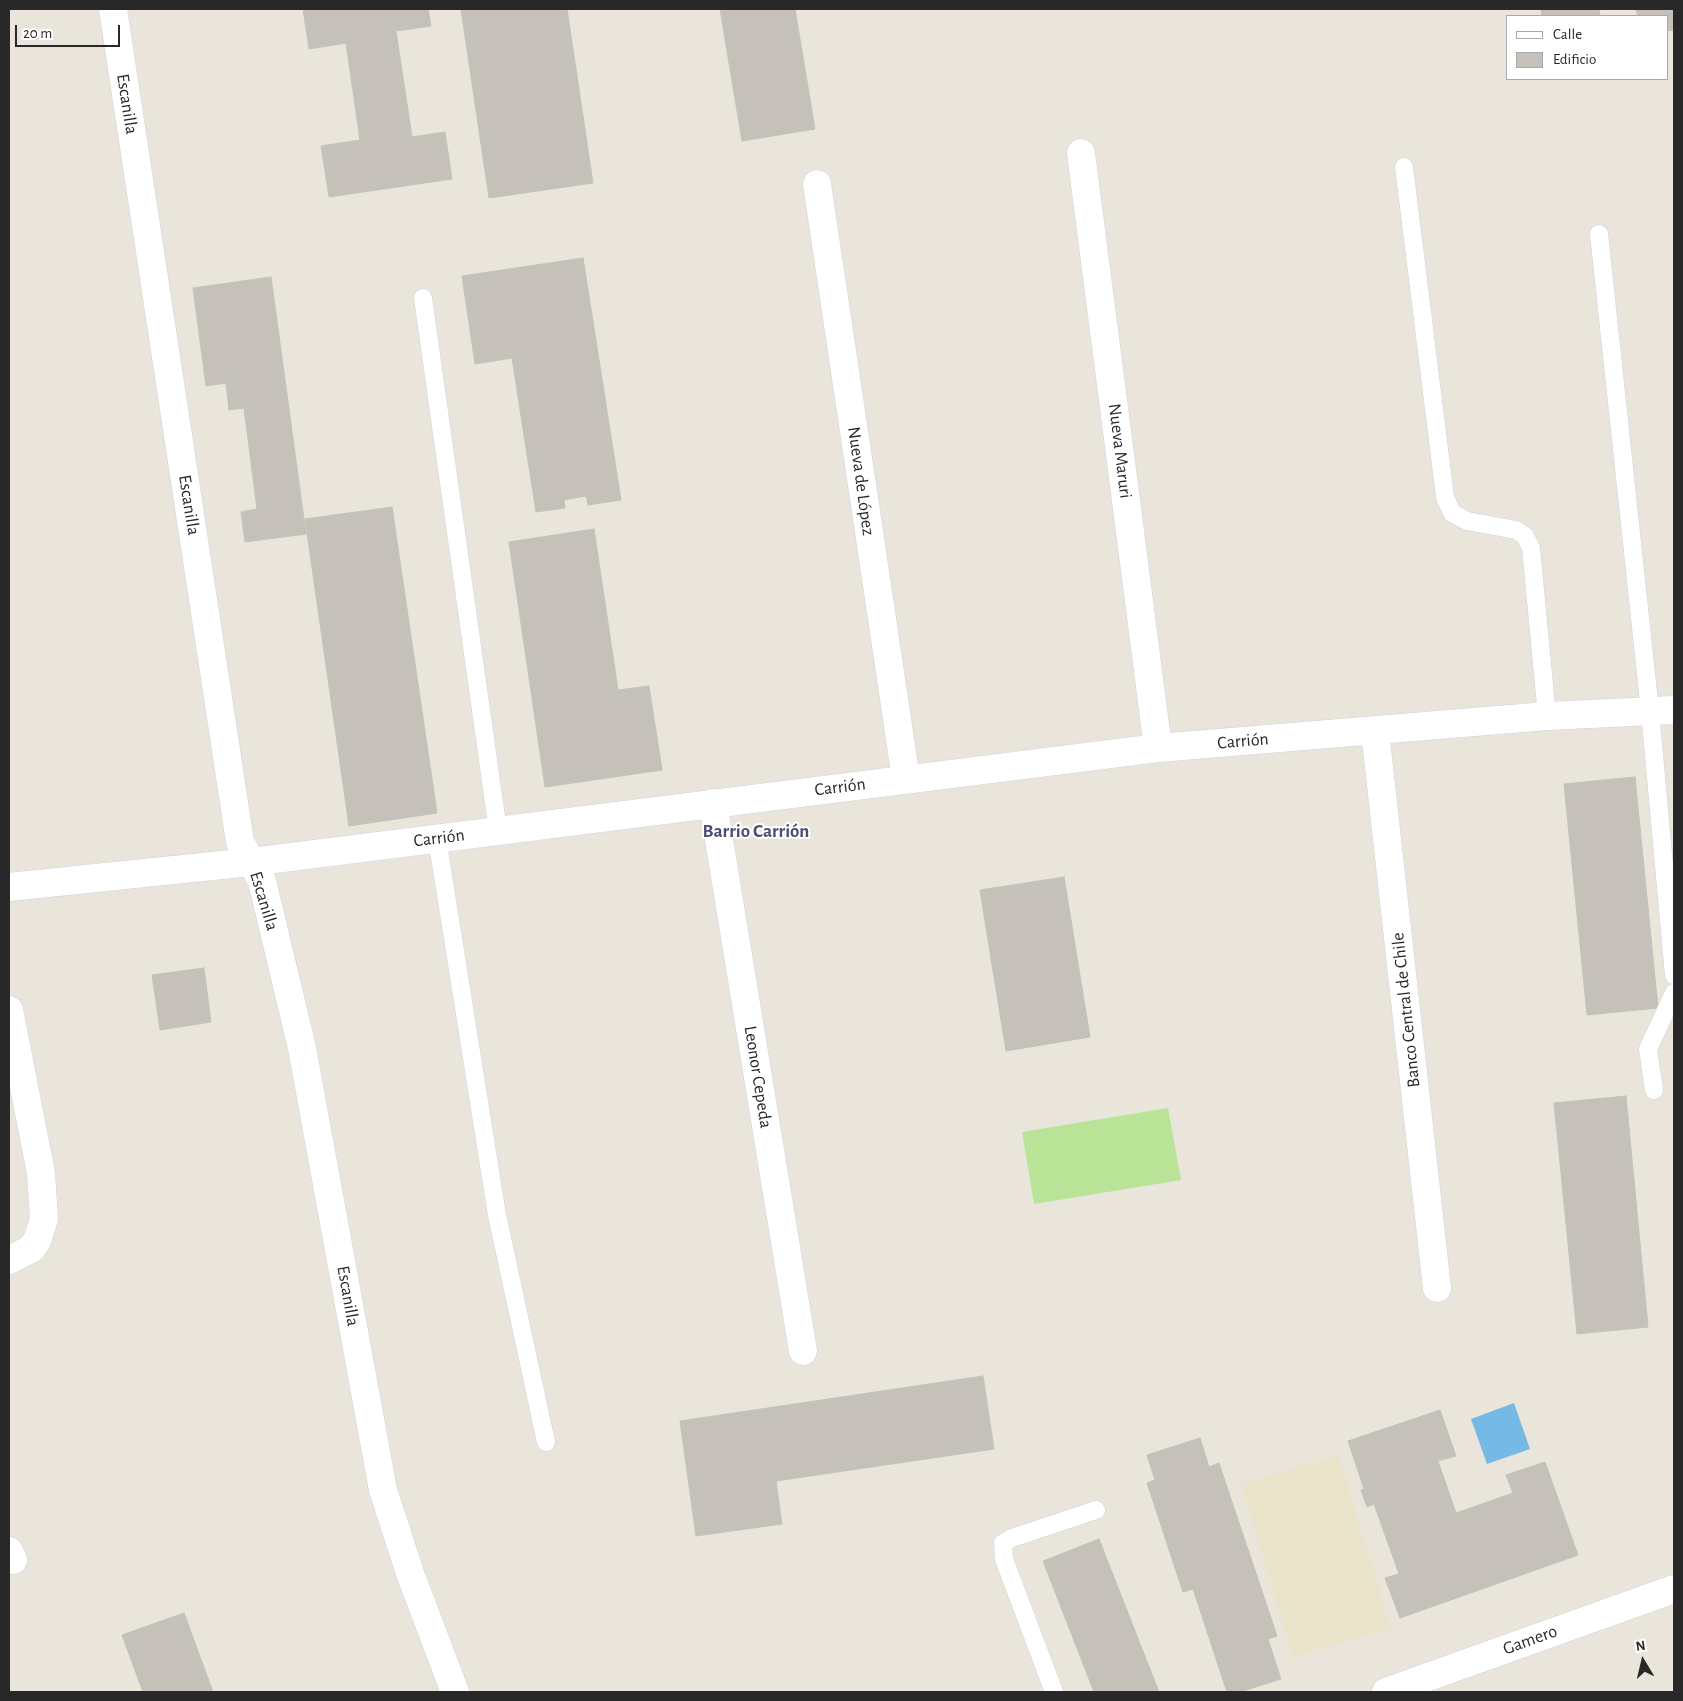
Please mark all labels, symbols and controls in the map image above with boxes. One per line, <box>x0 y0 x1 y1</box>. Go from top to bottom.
scale bar <box>18 15 122 47</box>
legend <box>1506 15 1668 80</box>
text: 20 m <box>23 26 52 41</box>
text: Calle <box>1553 27 1582 42</box>
text: Edificio <box>1553 52 1596 67</box>
street label: Escanilla <box>112 72 142 136</box>
street label: Nueva Maruri <box>1103 402 1137 500</box>
street label: Nueva de López <box>843 425 879 537</box>
street label: Escanilla <box>174 473 204 537</box>
street label: Carrión <box>1216 728 1270 754</box>
street label: Carrión <box>813 773 867 801</box>
district label: Barrio Carrión <box>703 820 809 842</box>
street label: Carrión <box>412 824 466 852</box>
street label: Escanilla <box>245 869 283 933</box>
street label: Banco Central de Chile <box>1387 931 1425 1089</box>
street label: Leonor Cepeda <box>739 1024 777 1130</box>
street label: Escanilla <box>332 1264 364 1328</box>
street label: Gamero <box>1500 1620 1560 1660</box>
north arrow <box>1618 1636 1668 1686</box>
text: N <box>1635 1639 1647 1654</box>

